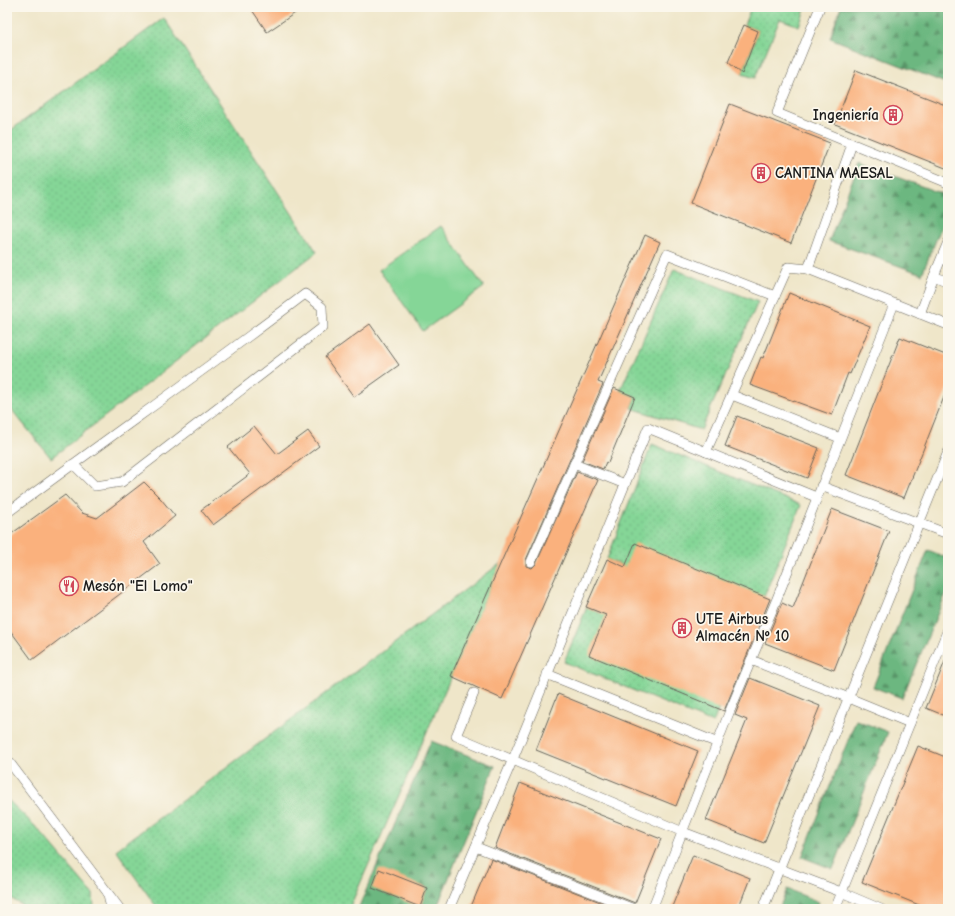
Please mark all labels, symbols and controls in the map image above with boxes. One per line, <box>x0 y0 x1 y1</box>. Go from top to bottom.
building icon: Ingeniería <box>882 104 904 126</box>
place label: Ingeniería <box>813 106 879 124</box>
building icon: CANTINA MAESAL <box>750 162 772 184</box>
place label: CANTINA MAESAL <box>775 164 893 182</box>
restaurant icon: Mesón "El Lomo" <box>58 575 80 597</box>
place label: Mesón "El Lomo" <box>83 577 193 595</box>
place label: UTE Airbus Almacén Nº 10 <box>696 610 789 645</box>
building icon: UTE Airbus Almacén Nº 10 <box>671 617 693 639</box>

